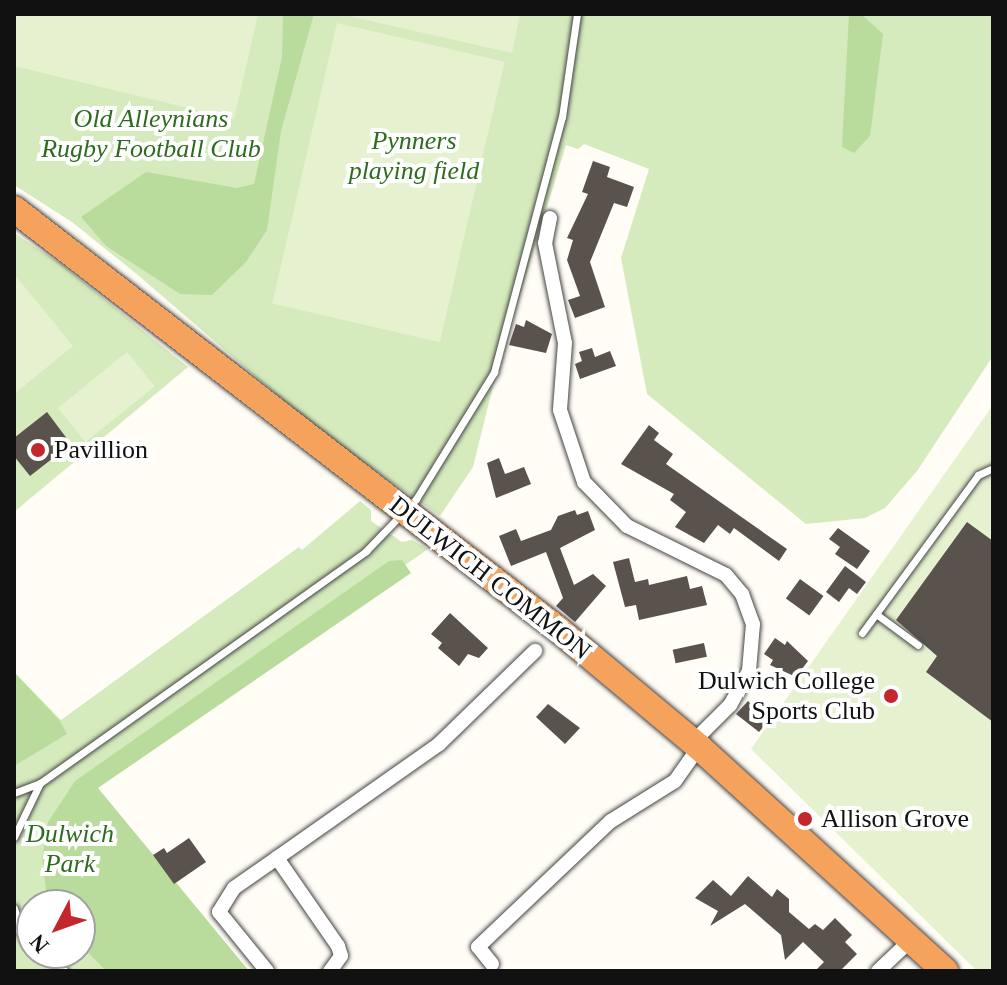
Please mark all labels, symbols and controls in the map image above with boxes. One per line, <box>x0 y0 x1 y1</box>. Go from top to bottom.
park label: Old Alleynians Rugby Football Club <box>41 103 261 164</box>
park label: Pynners playing field <box>349 125 479 186</box>
place label: Pavillion <box>54 434 148 466</box>
marker: Pavillion <box>29 441 47 459</box>
street label: DULWICH COMMON <box>383 490 597 666</box>
place label: Dulwich College Sports Club <box>698 665 875 726</box>
marker: Dulwich College Sports Club <box>882 687 900 705</box>
place label: Allison Grove <box>821 803 969 835</box>
marker: Allison Grove <box>796 810 814 828</box>
park label: Dulwich Park <box>26 818 114 880</box>
north arrow <box>16 889 96 969</box>
text: N <box>24 930 54 958</box>

